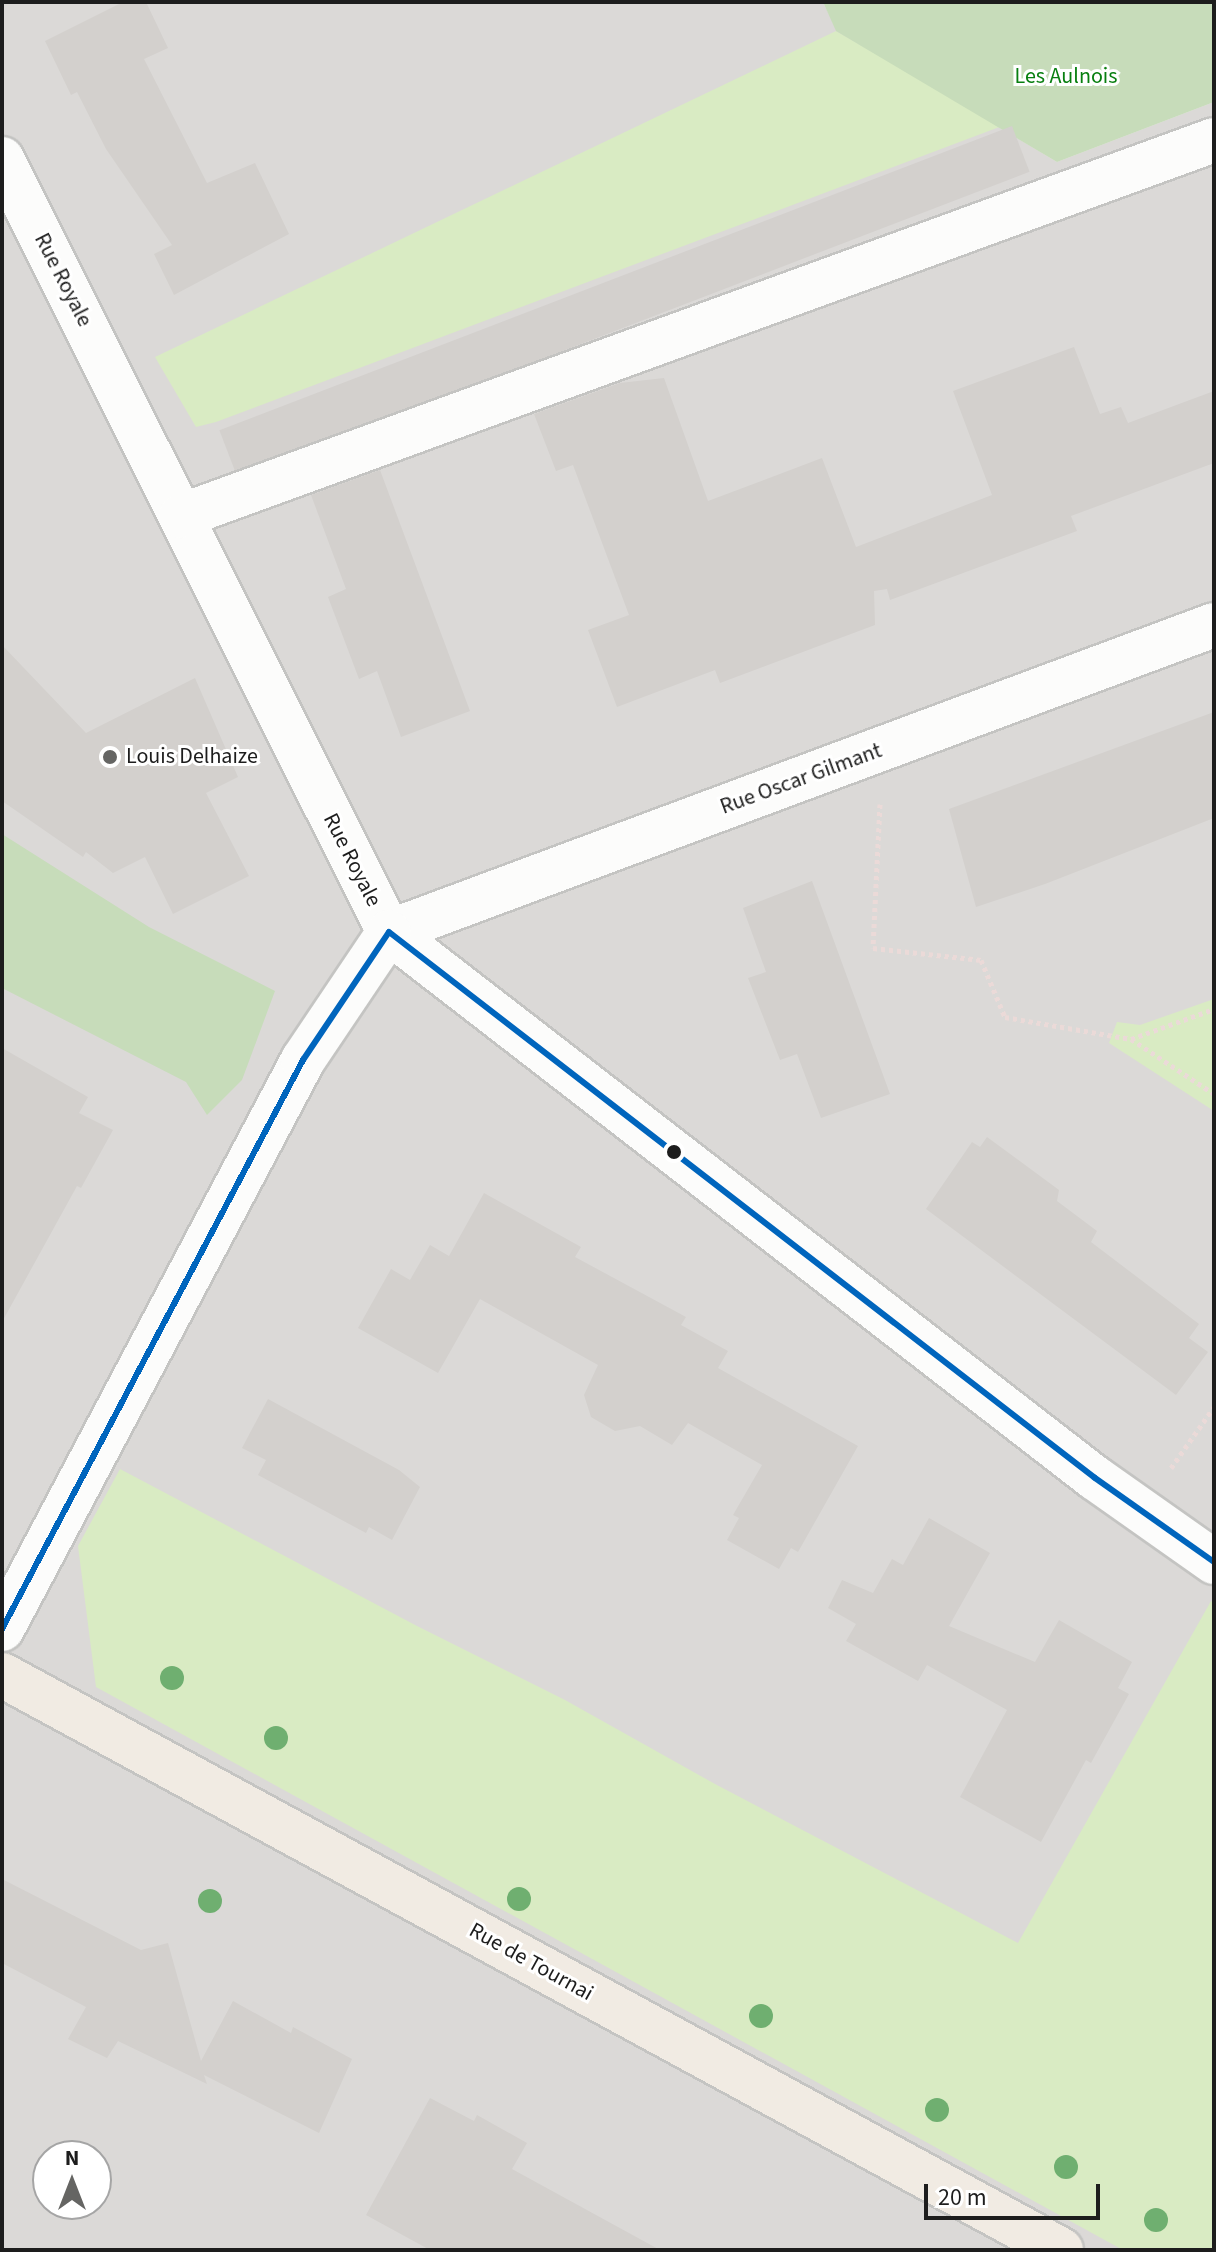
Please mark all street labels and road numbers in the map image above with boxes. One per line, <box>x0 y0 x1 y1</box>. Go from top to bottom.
street label: Rue Royale <box>28 229 98 331</box>
street label: Rue Oscar Gilmant <box>717 738 885 820</box>
street label: Rue Royale <box>317 809 387 911</box>
street label: Rue de Tournai <box>464 1917 598 2007</box>

